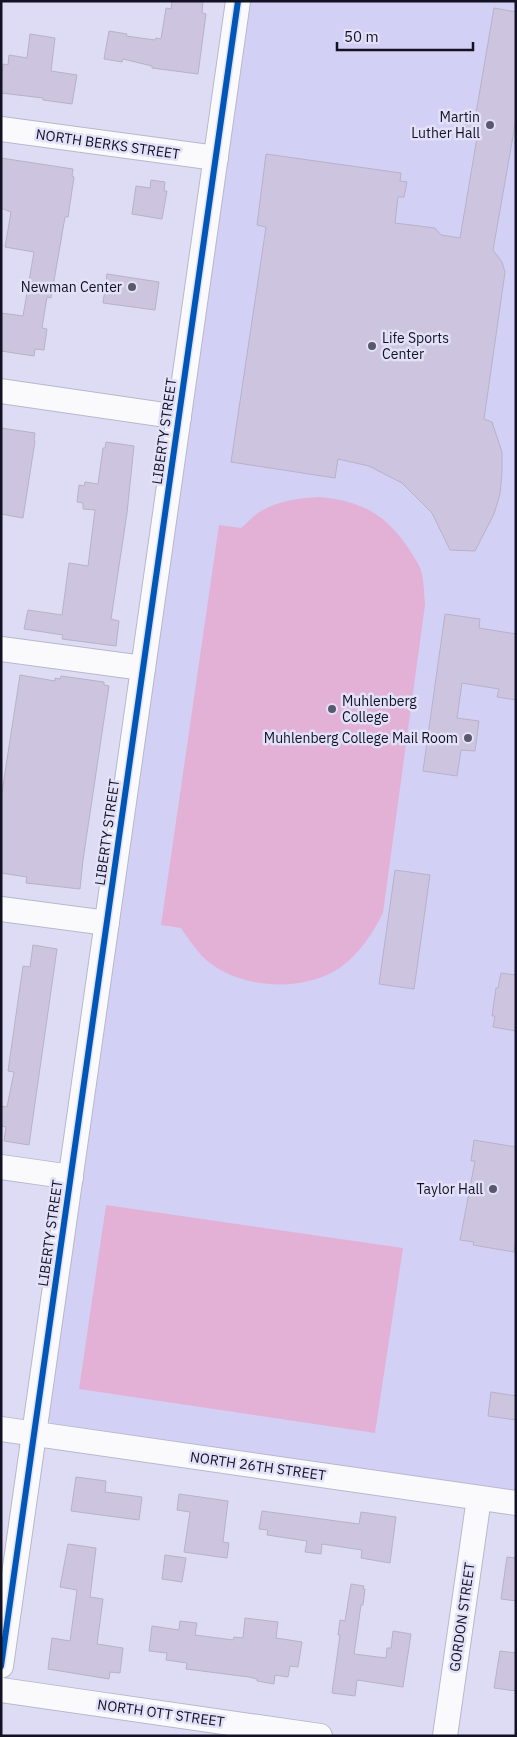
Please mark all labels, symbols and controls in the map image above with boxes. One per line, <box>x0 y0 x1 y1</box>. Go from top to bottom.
scale bar <box>337 20 473 52</box>
text: 50 m <box>344 27 379 46</box>
place label: Martin Luther Hall <box>411 108 480 142</box>
marker: Martin Luther Hall <box>484 119 496 131</box>
street label: NORTH BERKS STREET <box>35 125 181 163</box>
place label: Newman Center <box>21 278 122 296</box>
marker: Newman Center <box>126 281 138 293</box>
place label: Life Sports Center <box>382 329 449 363</box>
marker: Life Sports Center <box>366 340 378 352</box>
street label: LIBERTY STREET <box>148 377 180 485</box>
place label: Muhlenberg College <box>342 692 417 726</box>
marker: Muhlenberg College <box>326 703 338 715</box>
place label: Muhlenberg College Mail Room <box>264 729 458 747</box>
marker: Muhlenberg College Mail Room <box>462 732 474 744</box>
street label: LIBERTY STREET <box>91 778 123 886</box>
street label: LIBERTY STREET <box>34 1179 66 1287</box>
place label: Taylor Hall <box>417 1180 483 1198</box>
marker: Taylor Hall <box>487 1183 499 1195</box>
street label: NORTH 26TH STREET <box>189 1448 327 1484</box>
street label: GORDON STREET <box>445 1561 479 1673</box>
street label: NORTH OTT STREET <box>96 1695 226 1731</box>

